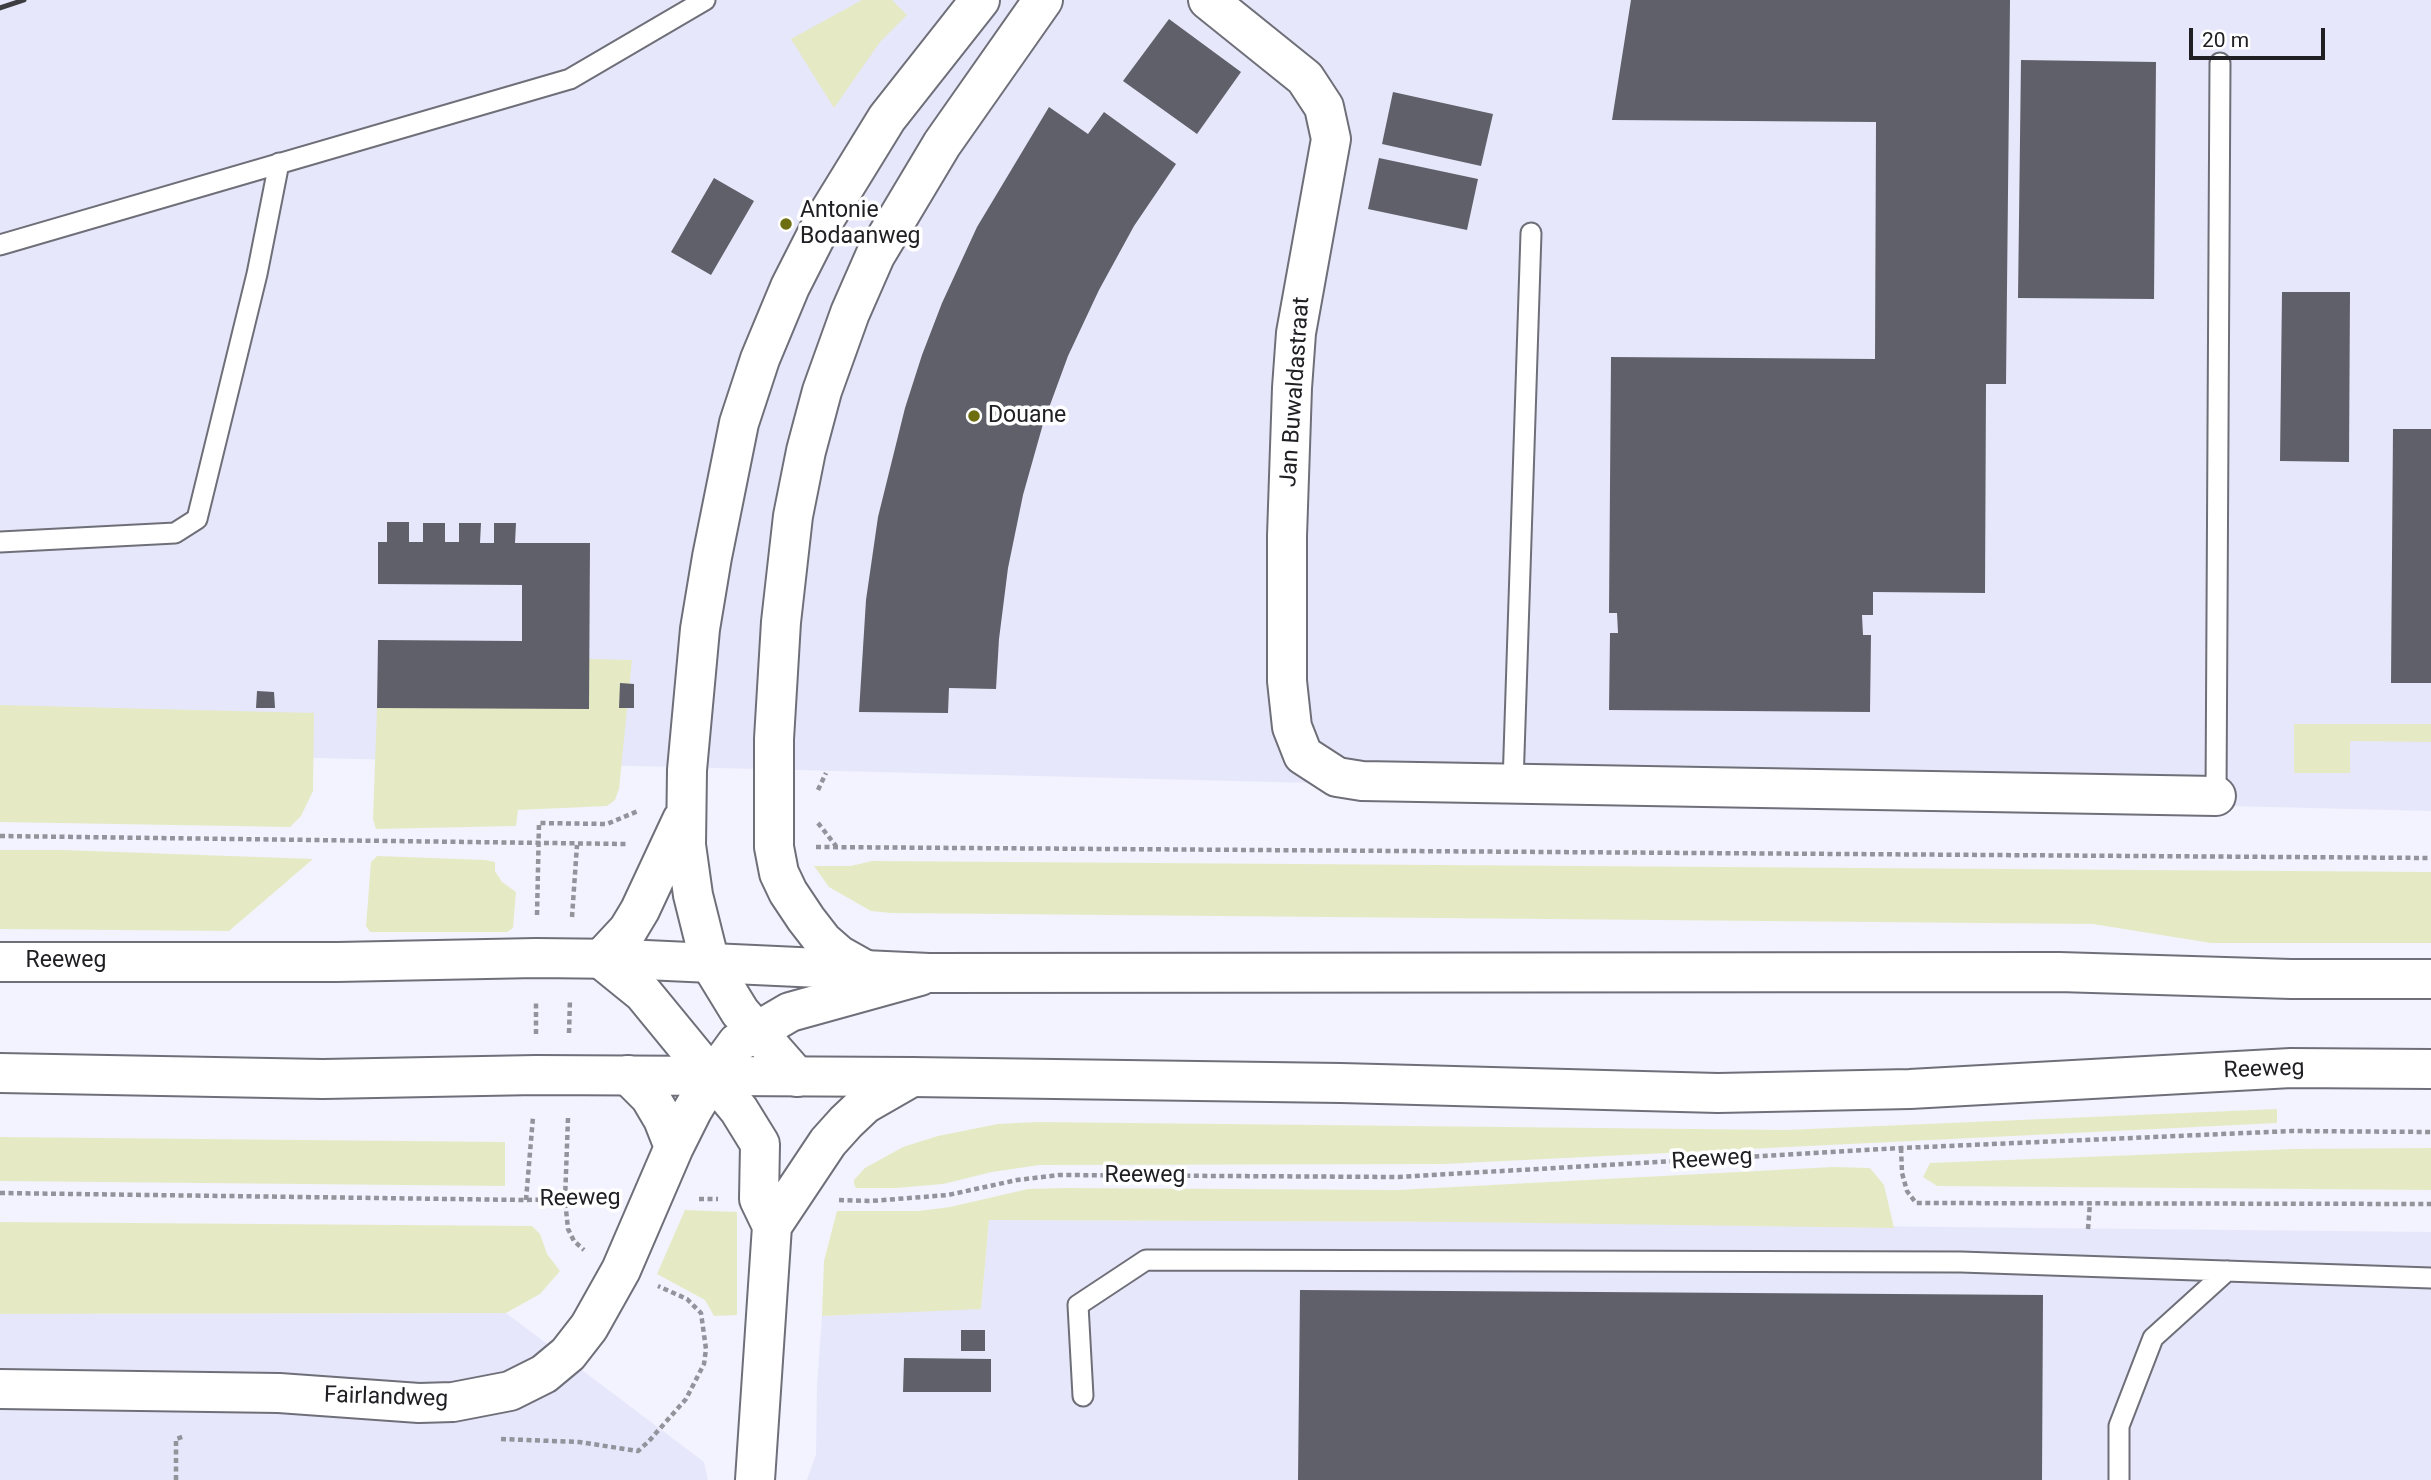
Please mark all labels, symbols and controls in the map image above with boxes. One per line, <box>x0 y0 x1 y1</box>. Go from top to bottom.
scale bar <box>2193 14 2330 58</box>
text: 20 m <box>2202 28 2249 52</box>
place label: Antonie Bodaanweg <box>800 197 921 251</box>
marker: Antonie Bodaanweg <box>778 216 794 232</box>
street label: Jan Buwaldastraat <box>1276 296 1316 488</box>
place label: Douane <box>988 402 1066 430</box>
marker: Douane <box>966 408 982 424</box>
street label: Reeweg <box>26 947 106 975</box>
street label: Reeweg <box>2223 1055 2305 1085</box>
street label: Reeweg <box>1671 1143 1753 1177</box>
street label: Reeweg <box>1105 1162 1185 1190</box>
street label: Reeweg <box>539 1184 621 1214</box>
street label: Fairlandweg <box>323 1382 449 1414</box>

